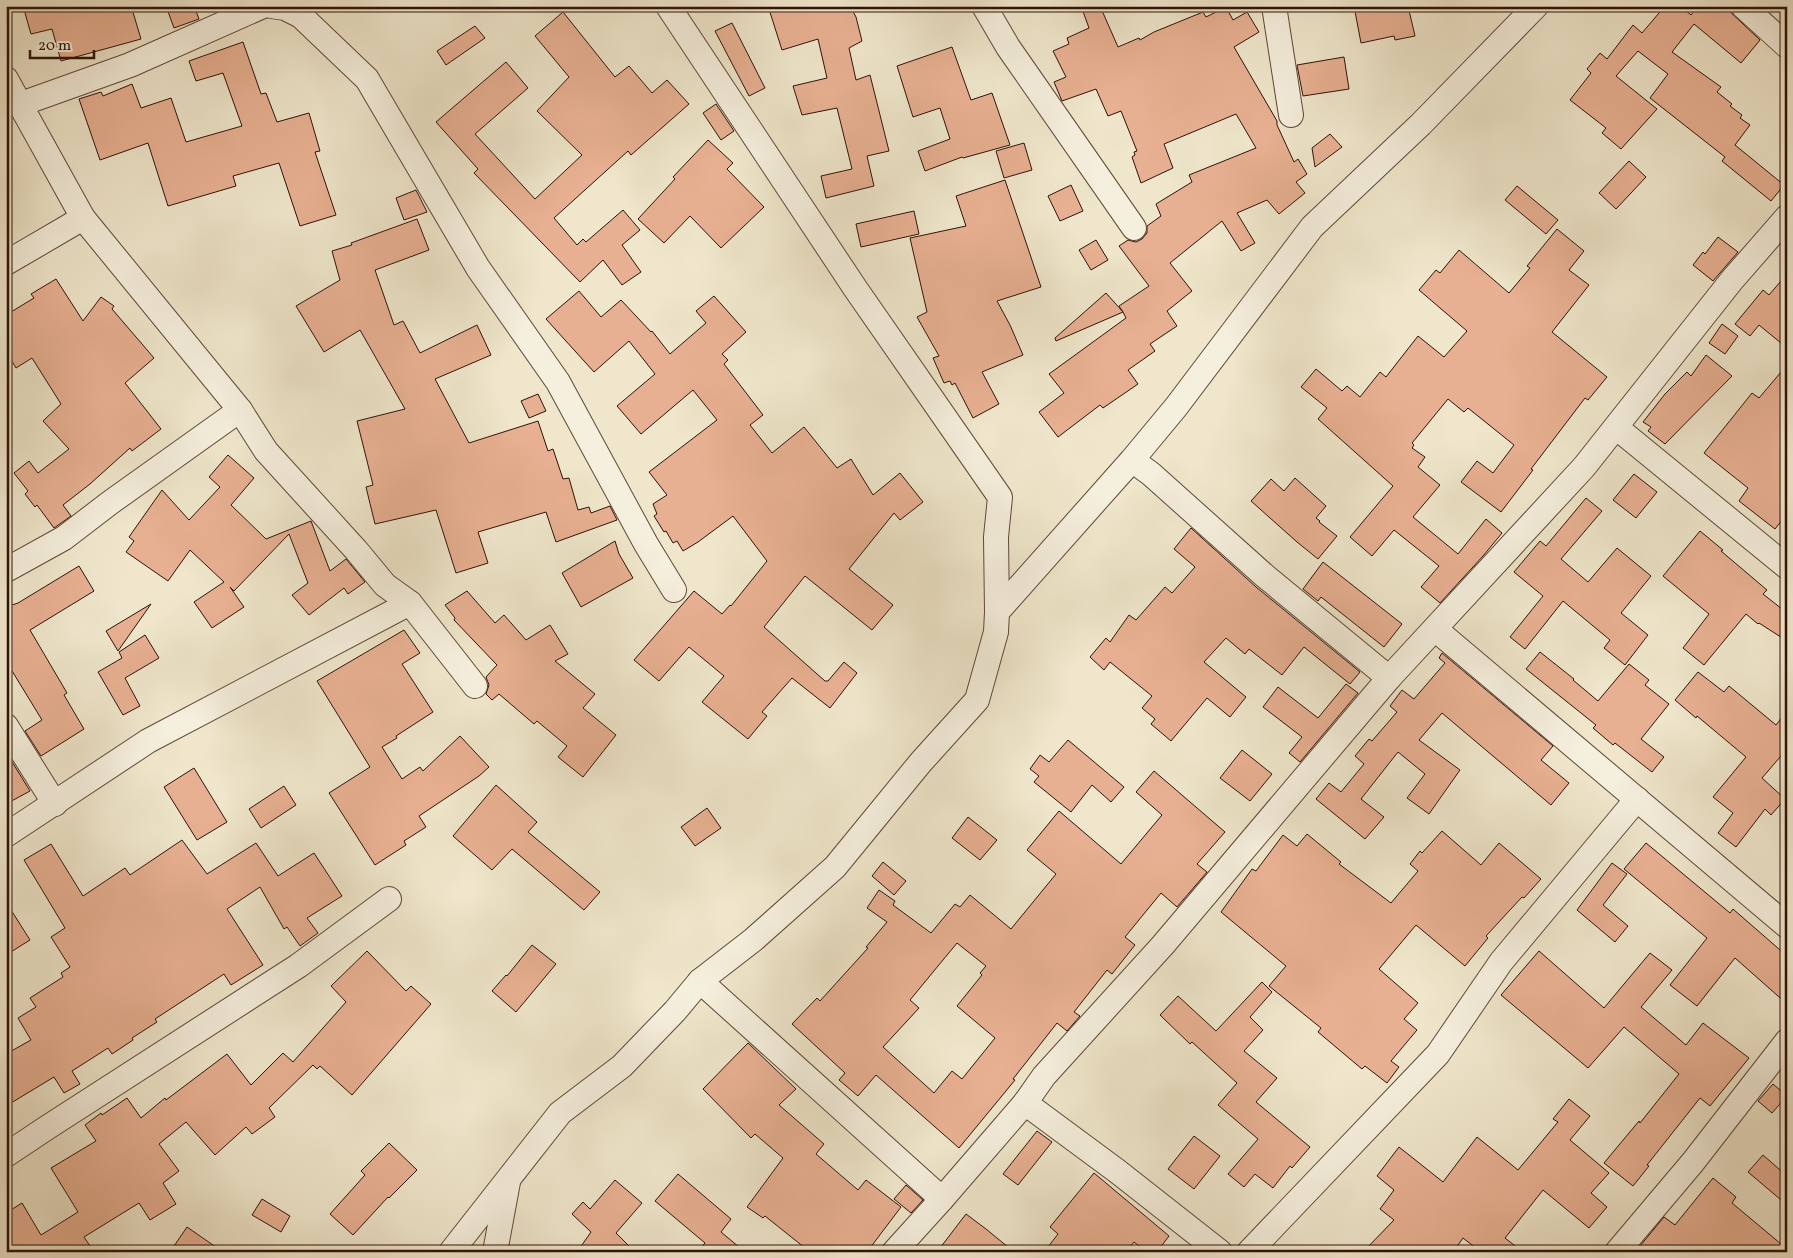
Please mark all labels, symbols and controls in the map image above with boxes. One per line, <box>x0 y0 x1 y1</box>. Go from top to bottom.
scale bar <box>30 28 94 60</box>
text: 20 m <box>38 36 71 57</box>

